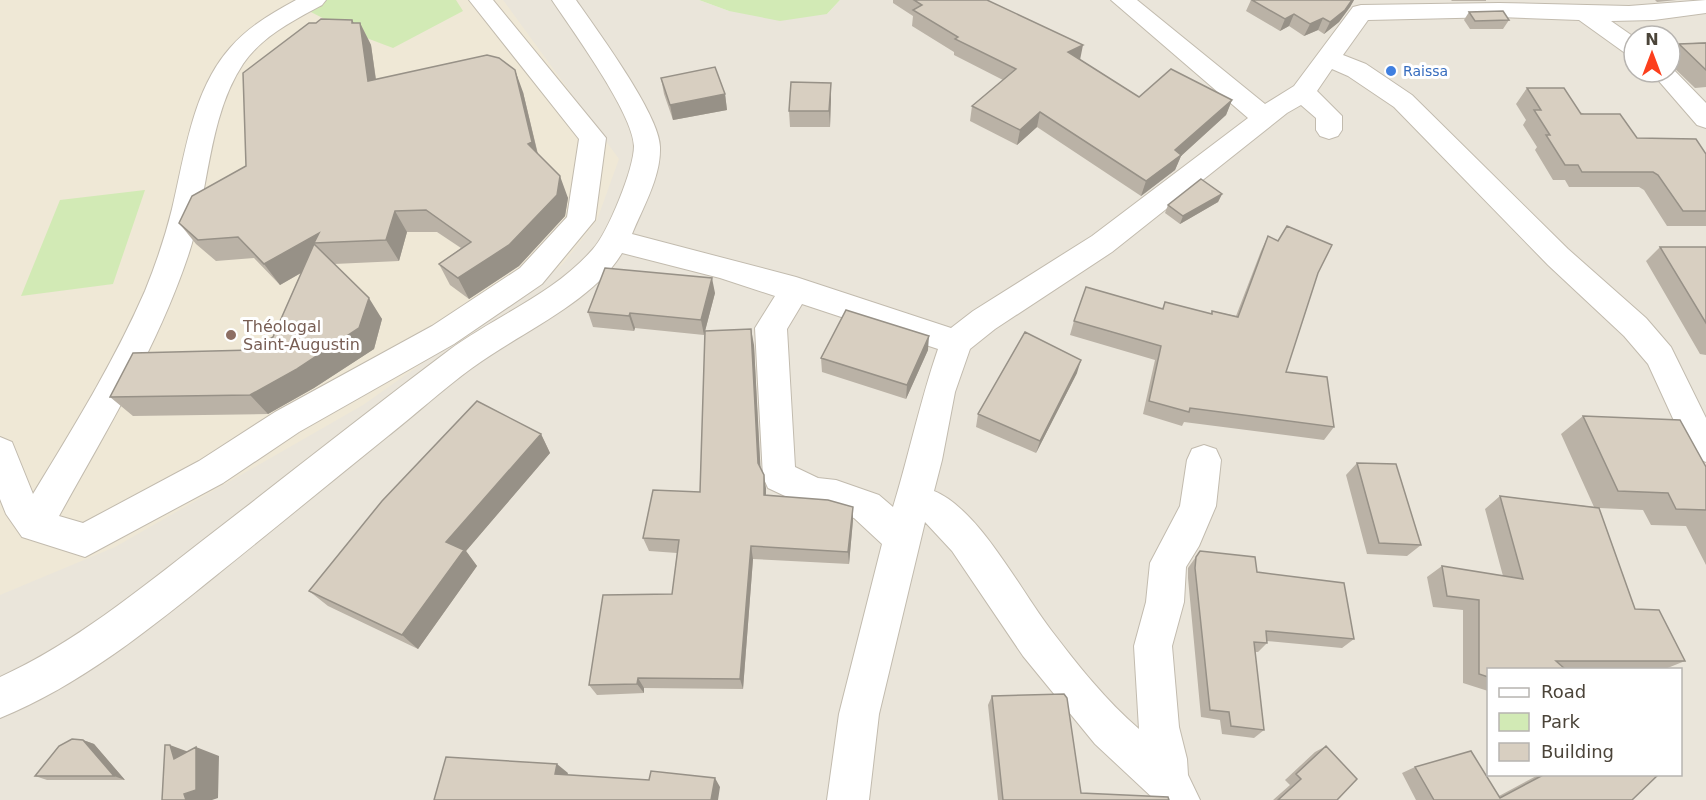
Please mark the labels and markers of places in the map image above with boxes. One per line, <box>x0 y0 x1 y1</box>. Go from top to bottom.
place label: Raissa <box>1403 63 1448 79</box>
marker: Raissa <box>1384 64 1398 78</box>
place label: Théologal Saint-Augustin <box>242 317 360 354</box>
marker: Théologal Saint-Augustin <box>224 328 238 342</box>

